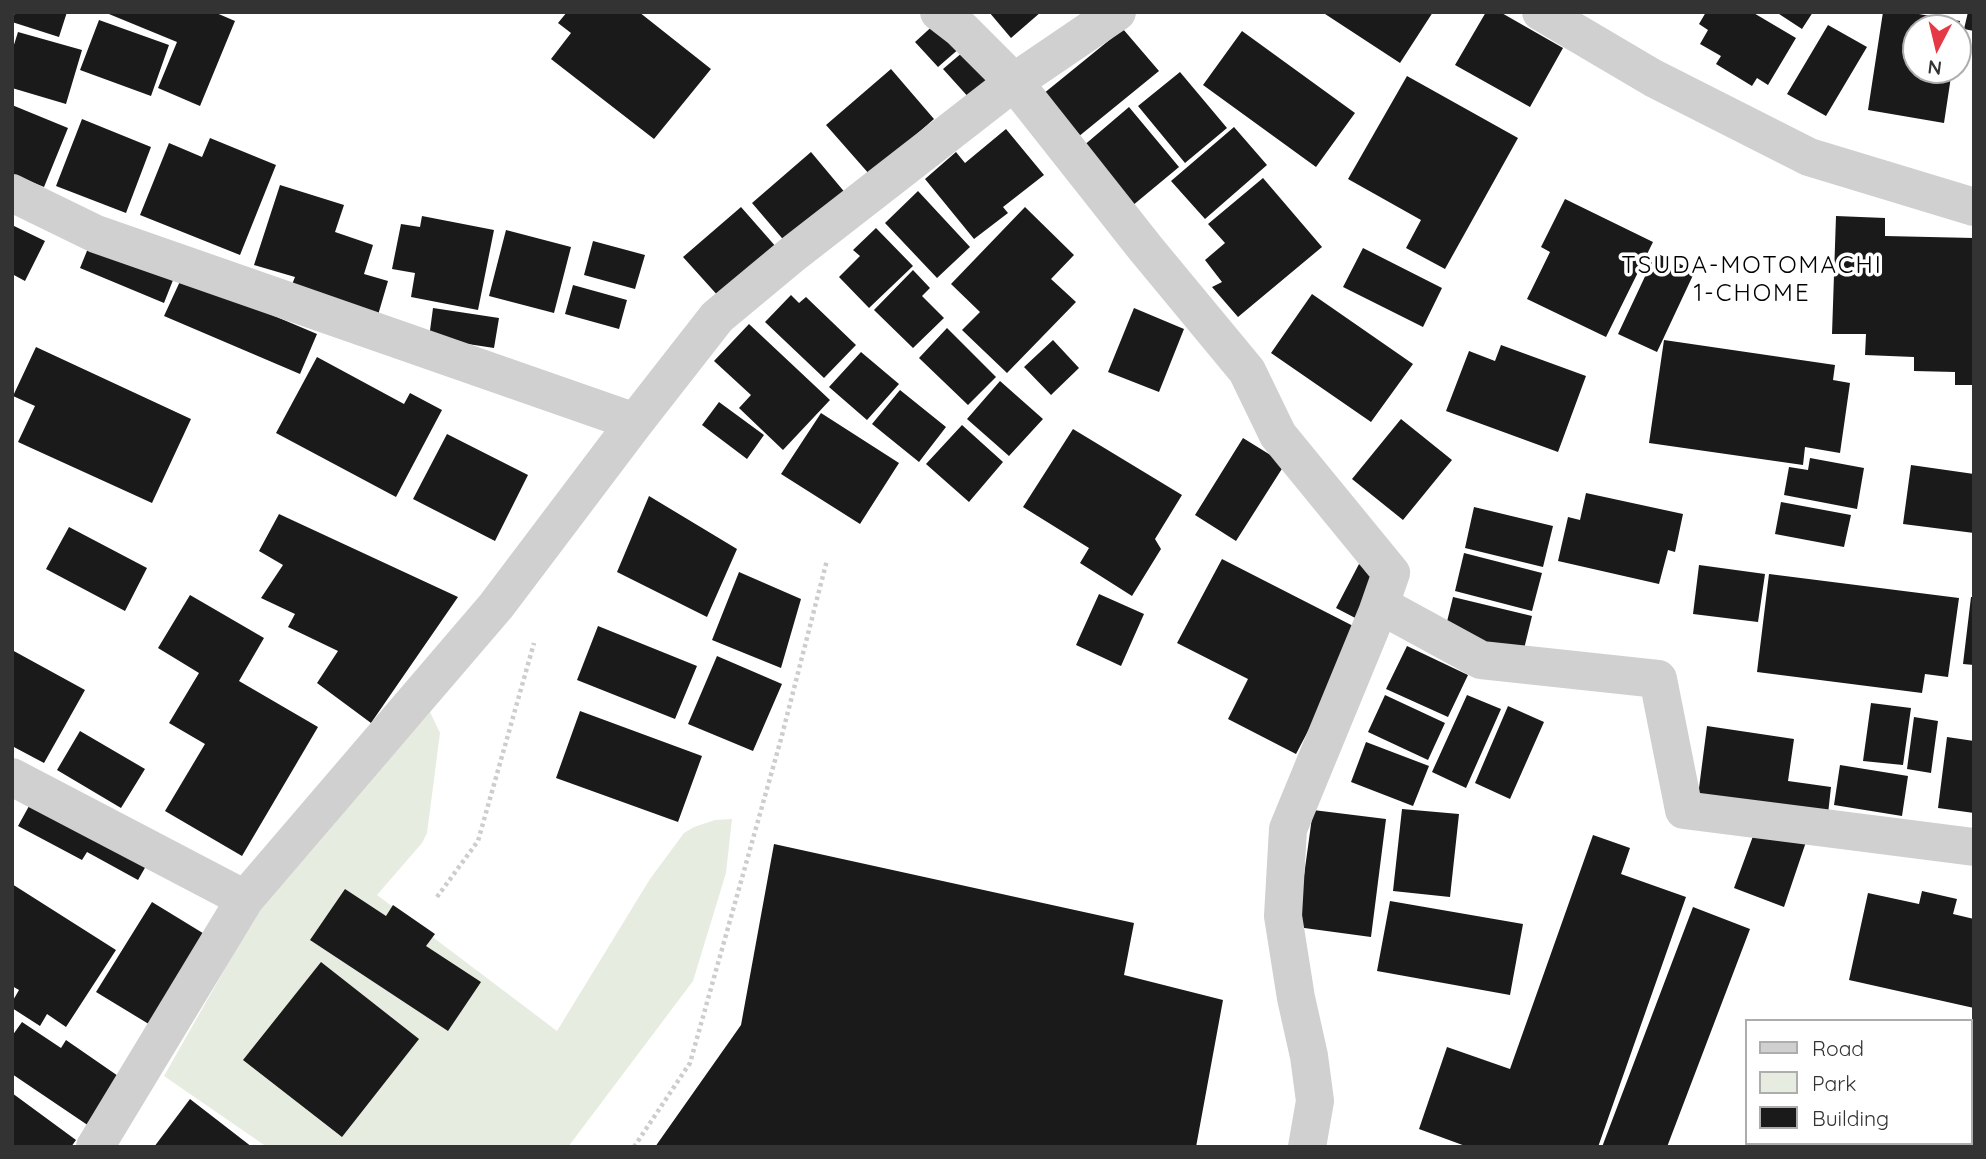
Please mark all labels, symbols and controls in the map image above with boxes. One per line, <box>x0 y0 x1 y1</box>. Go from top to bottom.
north arrow <box>1902 14 1972 84</box>
text: N <box>1926 55 1943 81</box>
district label: TSUDA-MOTOMACHI 1-CHOME <box>1623 252 1881 308</box>
legend <box>1744 1019 1972 1145</box>
text: Road <box>1812 1035 1864 1061</box>
text: Park <box>1812 1070 1856 1096</box>
text: Building <box>1812 1105 1889 1131</box>

